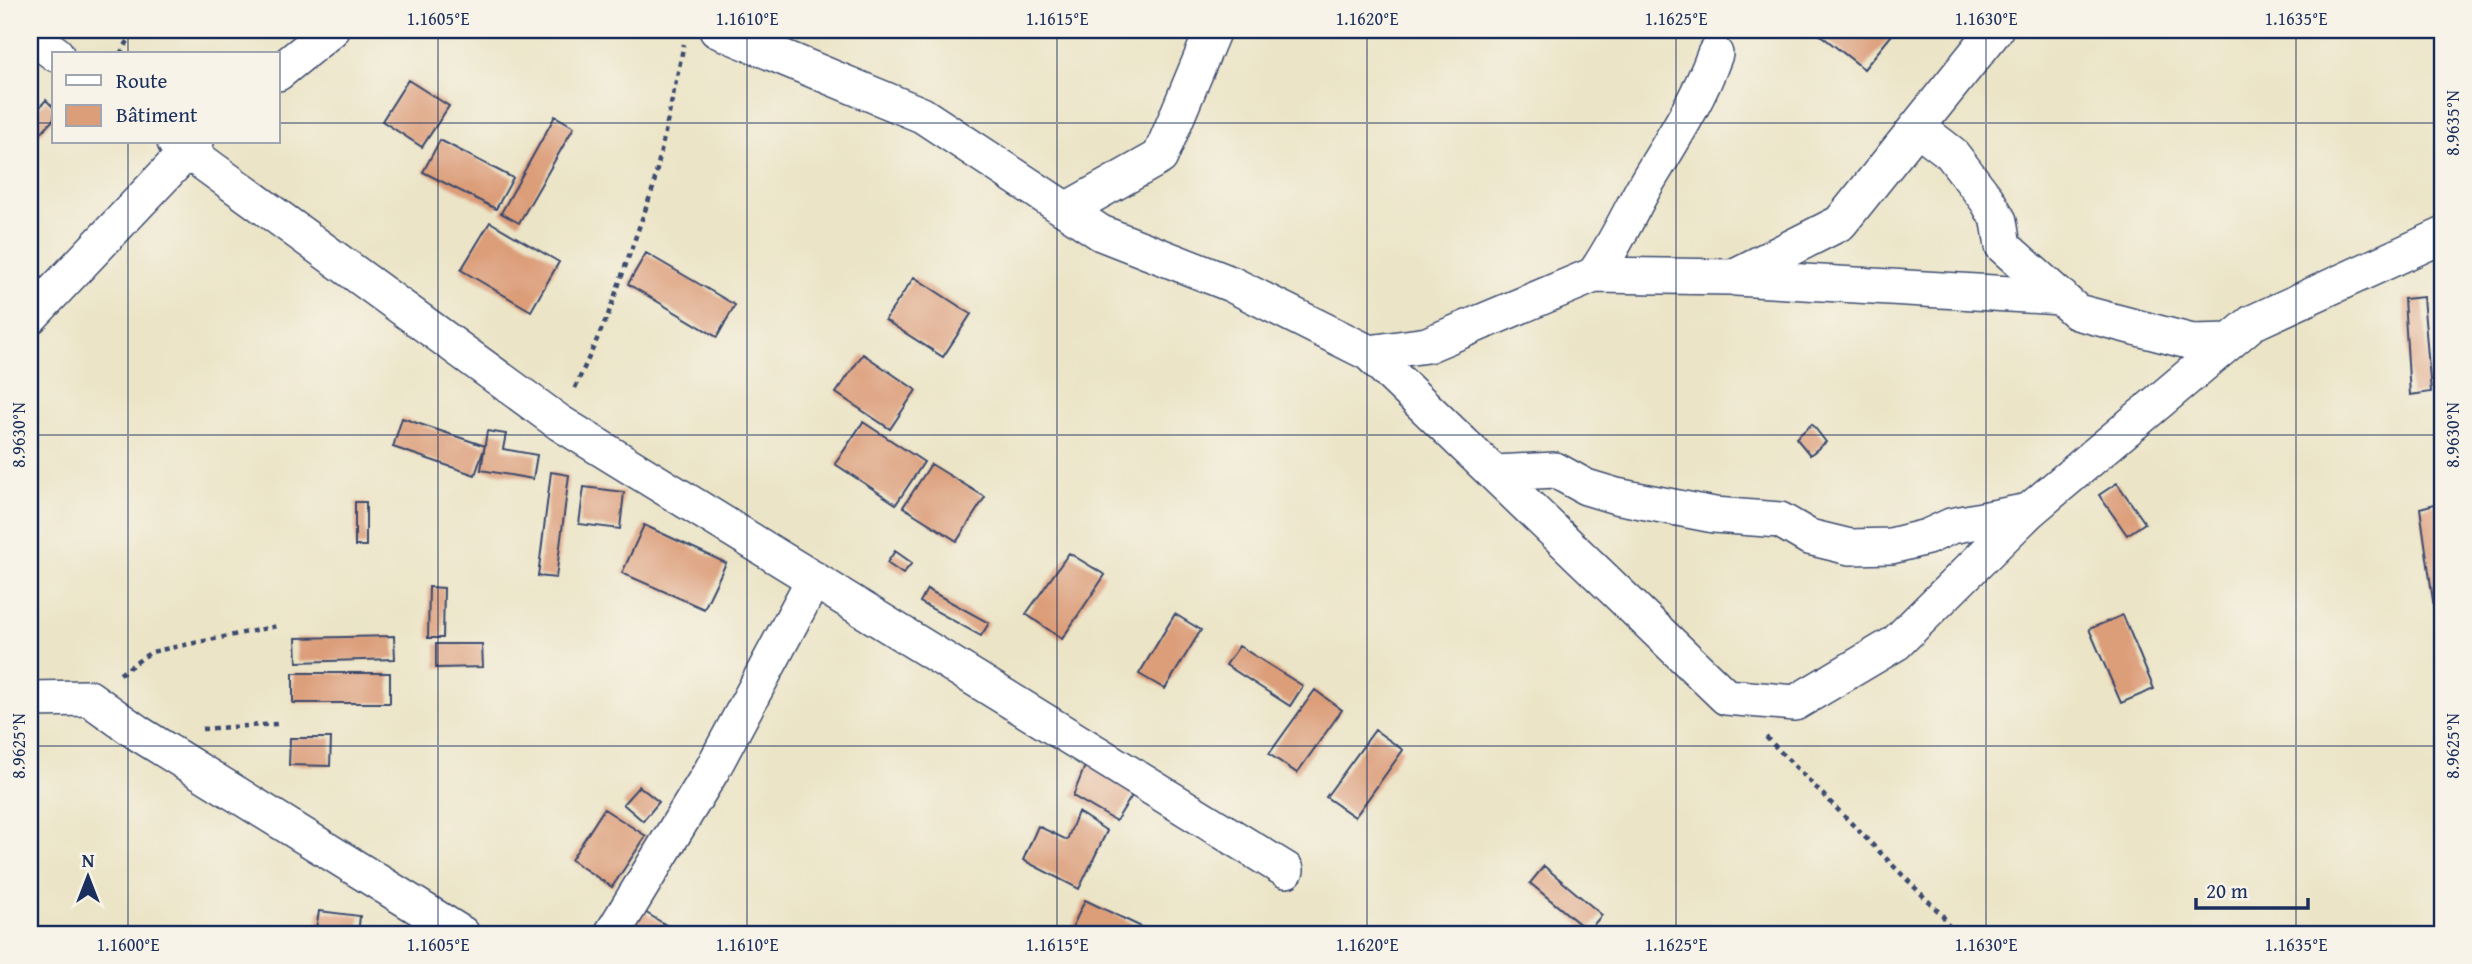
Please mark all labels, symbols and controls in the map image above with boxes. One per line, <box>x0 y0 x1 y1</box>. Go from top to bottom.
text: 1.1605°E <box>406 5 470 32</box>
text: 1.1610°E <box>715 5 779 32</box>
text: 1.1615°E <box>1025 5 1089 32</box>
text: 1.1620°E <box>1335 5 1399 32</box>
text: 1.1625°E <box>1644 5 1708 32</box>
text: 1.1630°E <box>1954 5 2018 32</box>
text: 1.1635°E <box>2264 5 2328 32</box>
legend <box>52 52 280 144</box>
text: Route <box>116 65 168 96</box>
text: 8.9635°N <box>2439 90 2466 156</box>
text: Bâtiment <box>116 99 198 130</box>
text: 8.9630°N <box>5 402 32 468</box>
text: 8.9630°N <box>2439 402 2466 468</box>
text: 8.9625°N <box>5 713 32 779</box>
text: 8.9625°N <box>2439 713 2466 779</box>
north arrow <box>52 842 122 912</box>
text: N <box>82 846 95 874</box>
scale bar <box>2196 866 2308 910</box>
text: 20 m <box>2206 875 2248 906</box>
text: 1.1600°E <box>96 931 160 958</box>
text: 1.1605°E <box>406 931 470 958</box>
text: 1.1610°E <box>715 931 779 958</box>
text: 1.1615°E <box>1025 931 1089 958</box>
text: 1.1620°E <box>1335 931 1399 958</box>
text: 1.1625°E <box>1644 931 1708 958</box>
text: 1.1630°E <box>1954 931 2018 958</box>
text: 1.1635°E <box>2264 931 2328 958</box>

